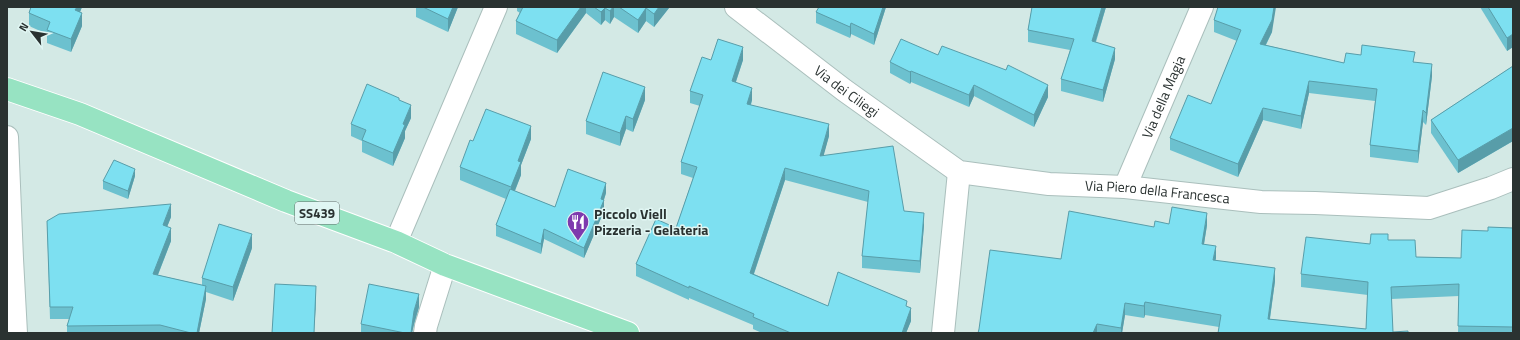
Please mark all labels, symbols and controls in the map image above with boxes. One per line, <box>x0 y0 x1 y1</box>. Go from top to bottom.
north arrow <box>12 12 52 52</box>
text: N <box>15 19 32 34</box>
street label: Via della Magia <box>1136 52 1190 142</box>
street label: Via dei Ciliegi <box>810 60 884 122</box>
street label: Via Piero della Francesca <box>1085 174 1231 208</box>
road number: SS439 <box>295 202 339 224</box>
place label: Piccolo Viell Pizzeria - Gelateria <box>594 203 708 240</box>
restaurant icon: Piccolo Viell Pizzeria - Gelateria <box>565 209 591 242</box>

